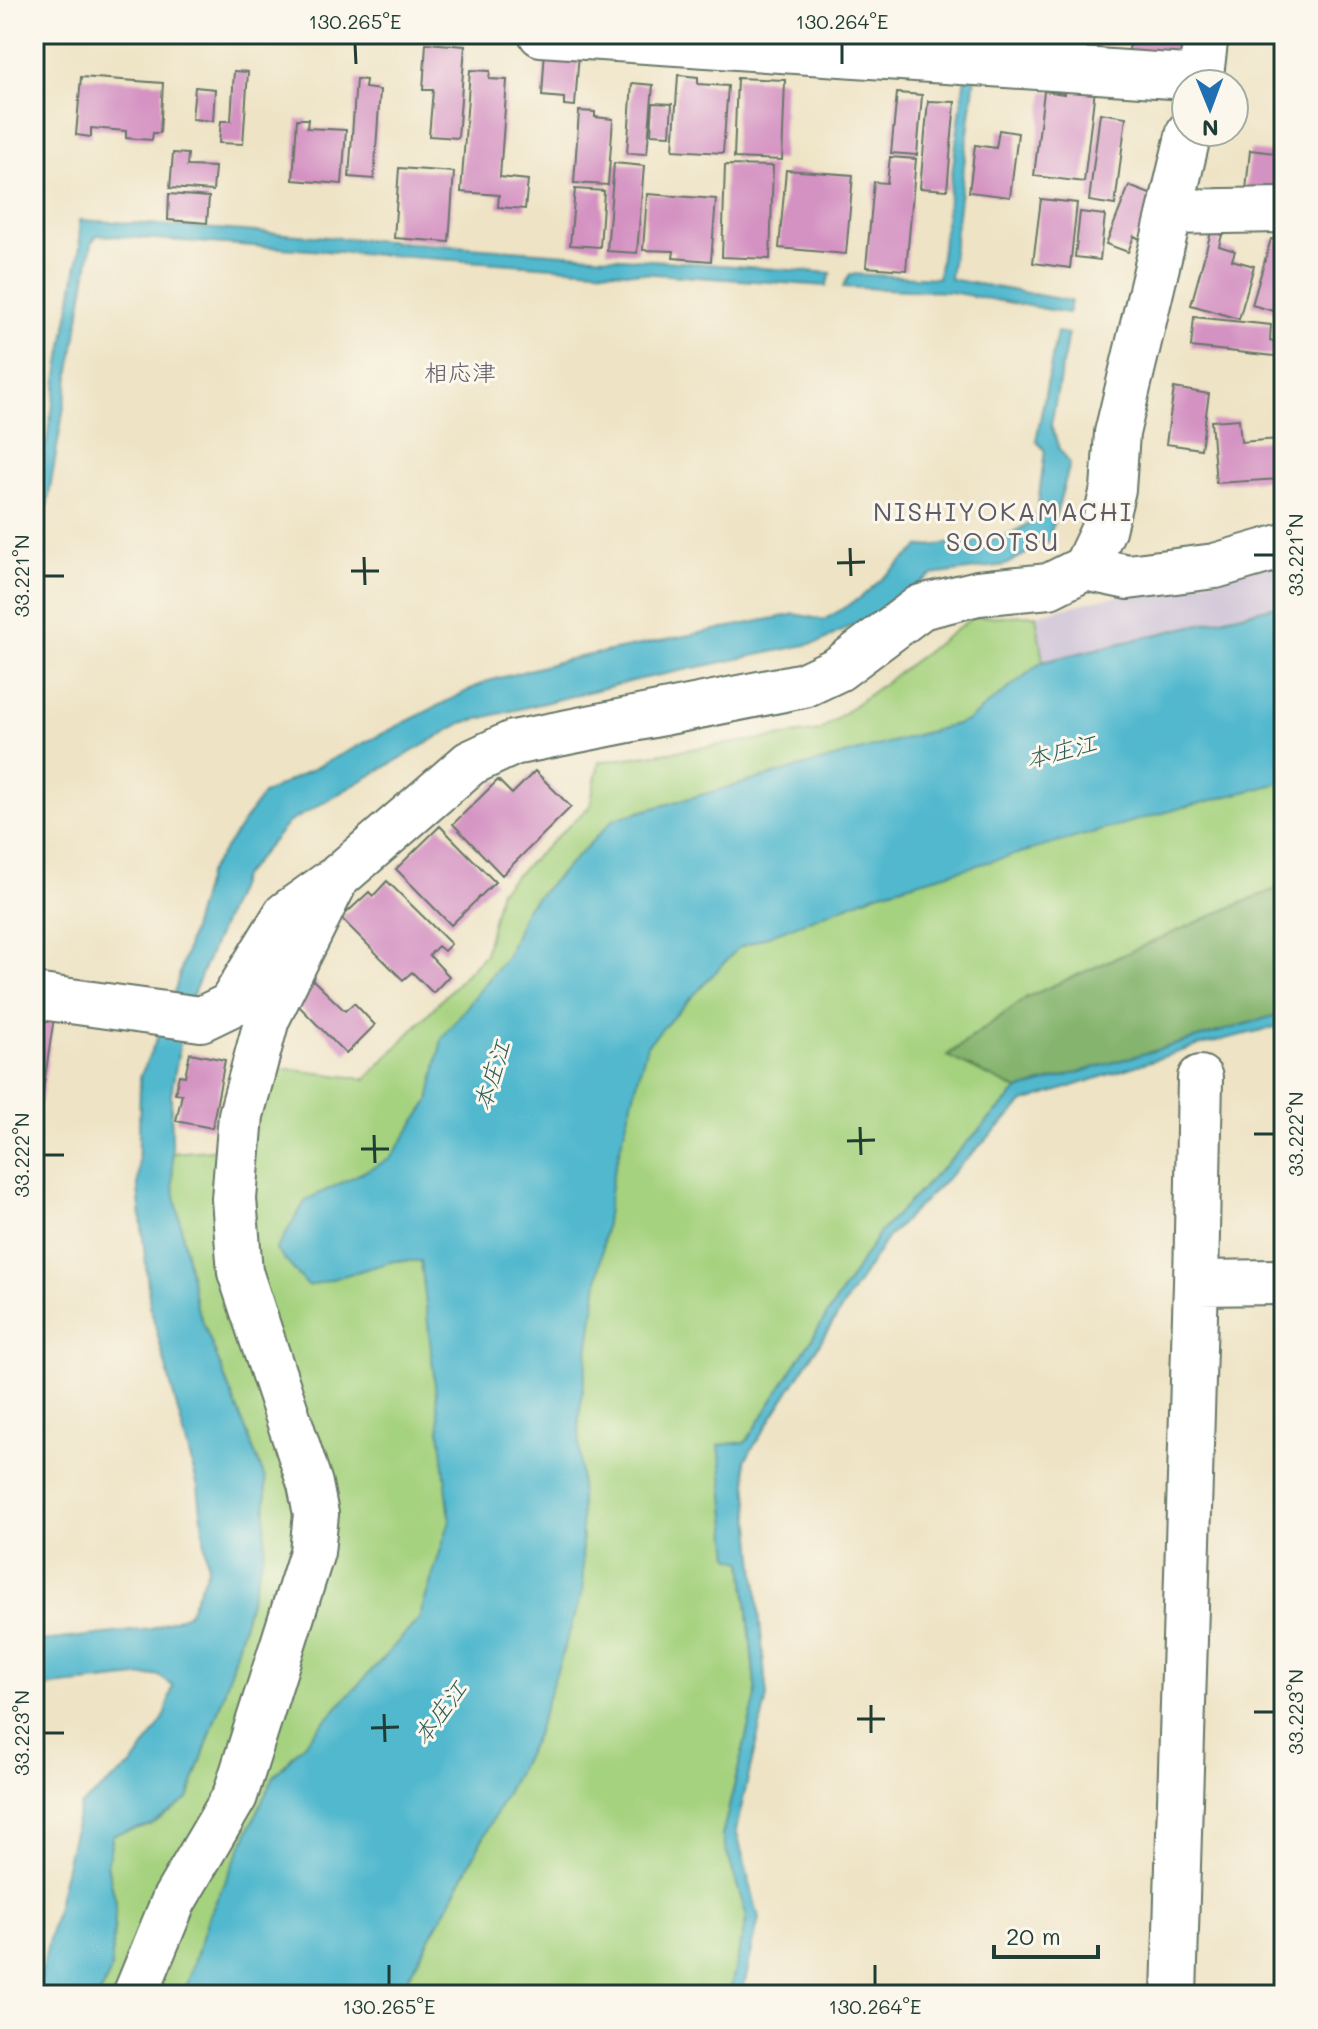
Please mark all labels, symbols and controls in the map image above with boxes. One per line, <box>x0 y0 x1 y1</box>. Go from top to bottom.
text: 130.265°E <box>309 8 401 34</box>
text: 130.264°E <box>795 8 889 34</box>
north arrow <box>1170 68 1250 148</box>
text: N <box>1202 114 1219 143</box>
district label: 相応津 <box>424 356 496 387</box>
district label: NISHIYOKAMACHI SOOTSU <box>873 494 1133 558</box>
text: 33.221°N <box>1282 513 1308 597</box>
text: 33.221°N <box>8 534 34 618</box>
water label: 本庄江 <box>1022 726 1101 774</box>
water label: 本庄江 <box>465 1035 517 1114</box>
text: 33.222°N <box>1282 1091 1308 1177</box>
text: 33.222°N <box>8 1112 34 1198</box>
text: 33.223°N <box>1282 1669 1308 1755</box>
water label: 本庄江 <box>405 1673 474 1750</box>
text: 33.223°N <box>8 1690 34 1776</box>
scale bar <box>994 1909 1098 1959</box>
text: 20 m <box>1006 1920 1061 1951</box>
text: 130.265°E <box>343 1993 435 2019</box>
text: 130.264°E <box>828 1993 922 2019</box>

